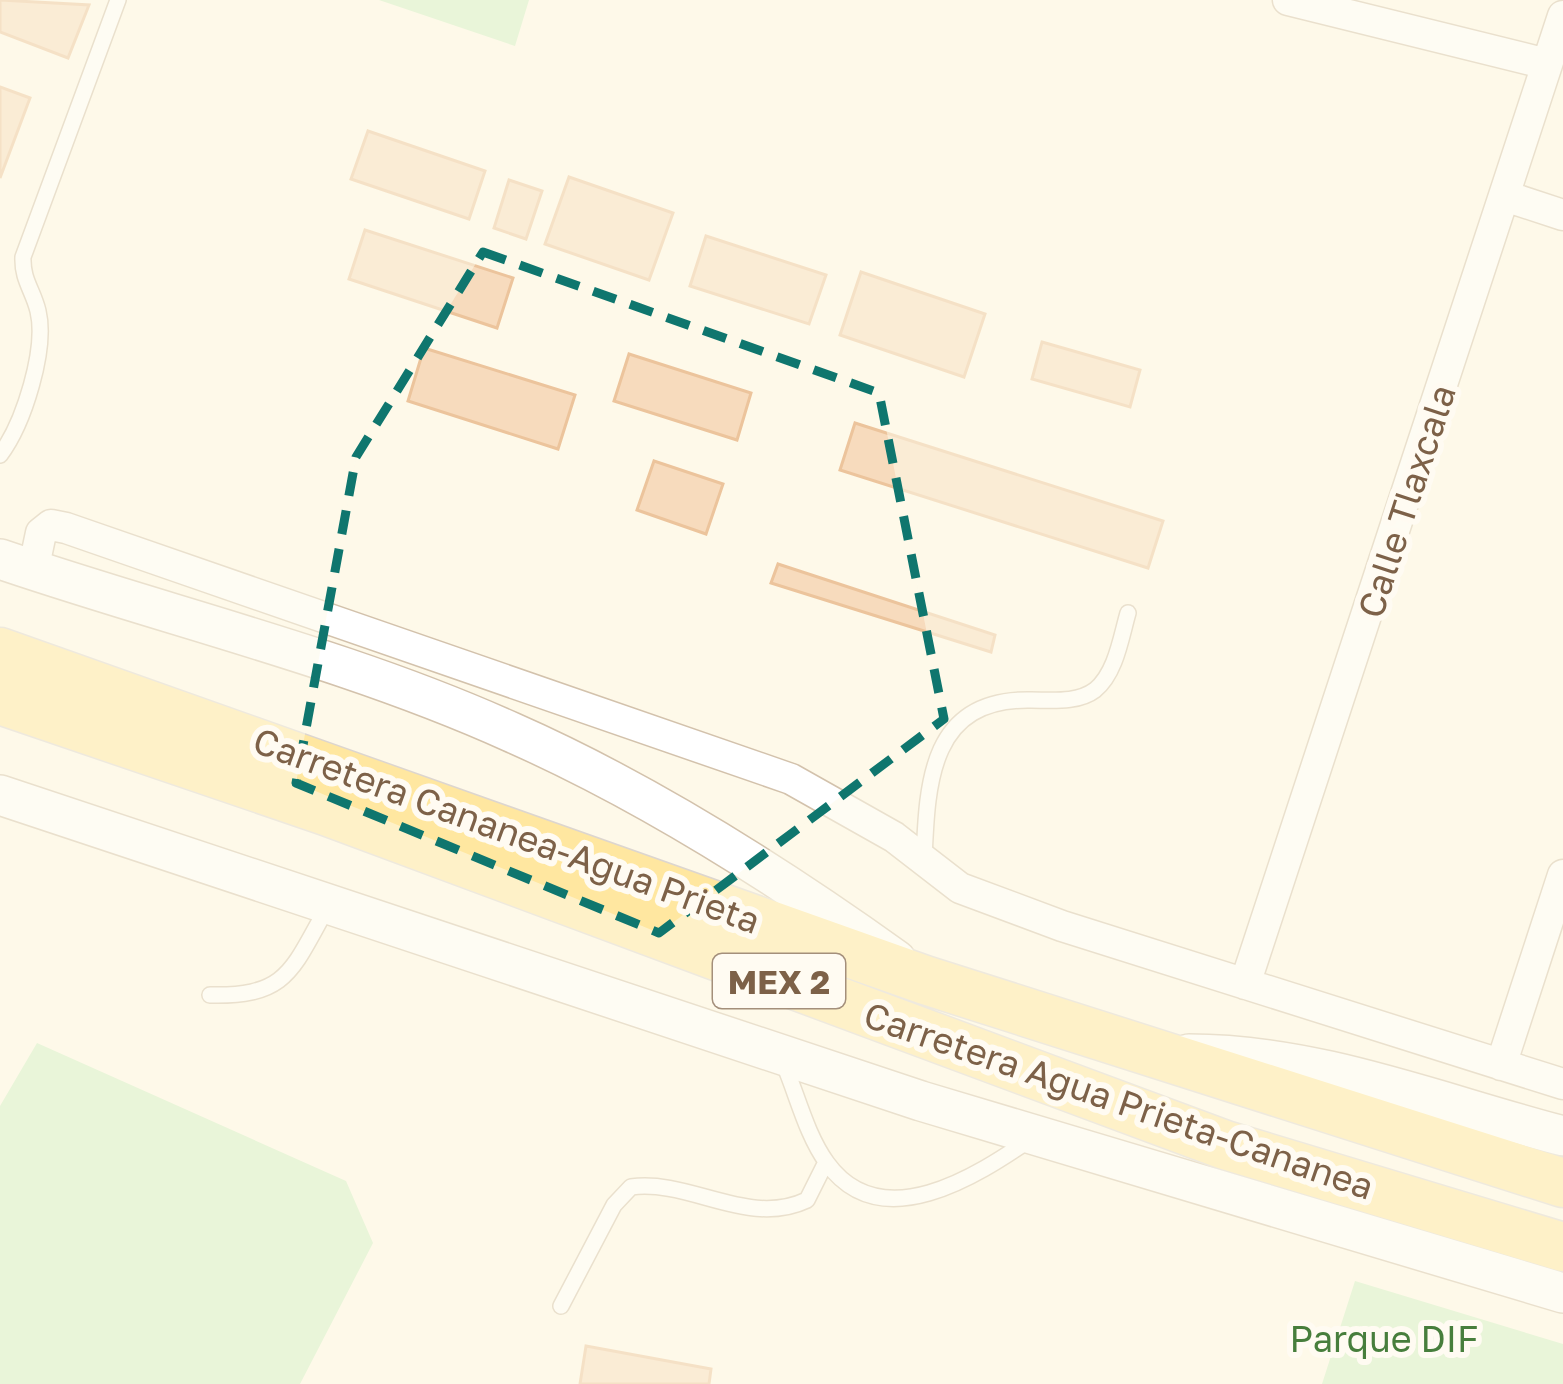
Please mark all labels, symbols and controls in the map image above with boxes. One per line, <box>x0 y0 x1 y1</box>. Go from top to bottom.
street label: Calle Tlaxcala <box>1348 379 1464 623</box>
street label: Carretera Cananea-Agua Prieta <box>248 718 766 942</box>
road number: MEX 2 <box>713 954 845 1008</box>
street label: Carretera Agua Prieta-Cananea <box>859 992 1379 1208</box>
park label: Parque DIF <box>1290 1317 1478 1360</box>

